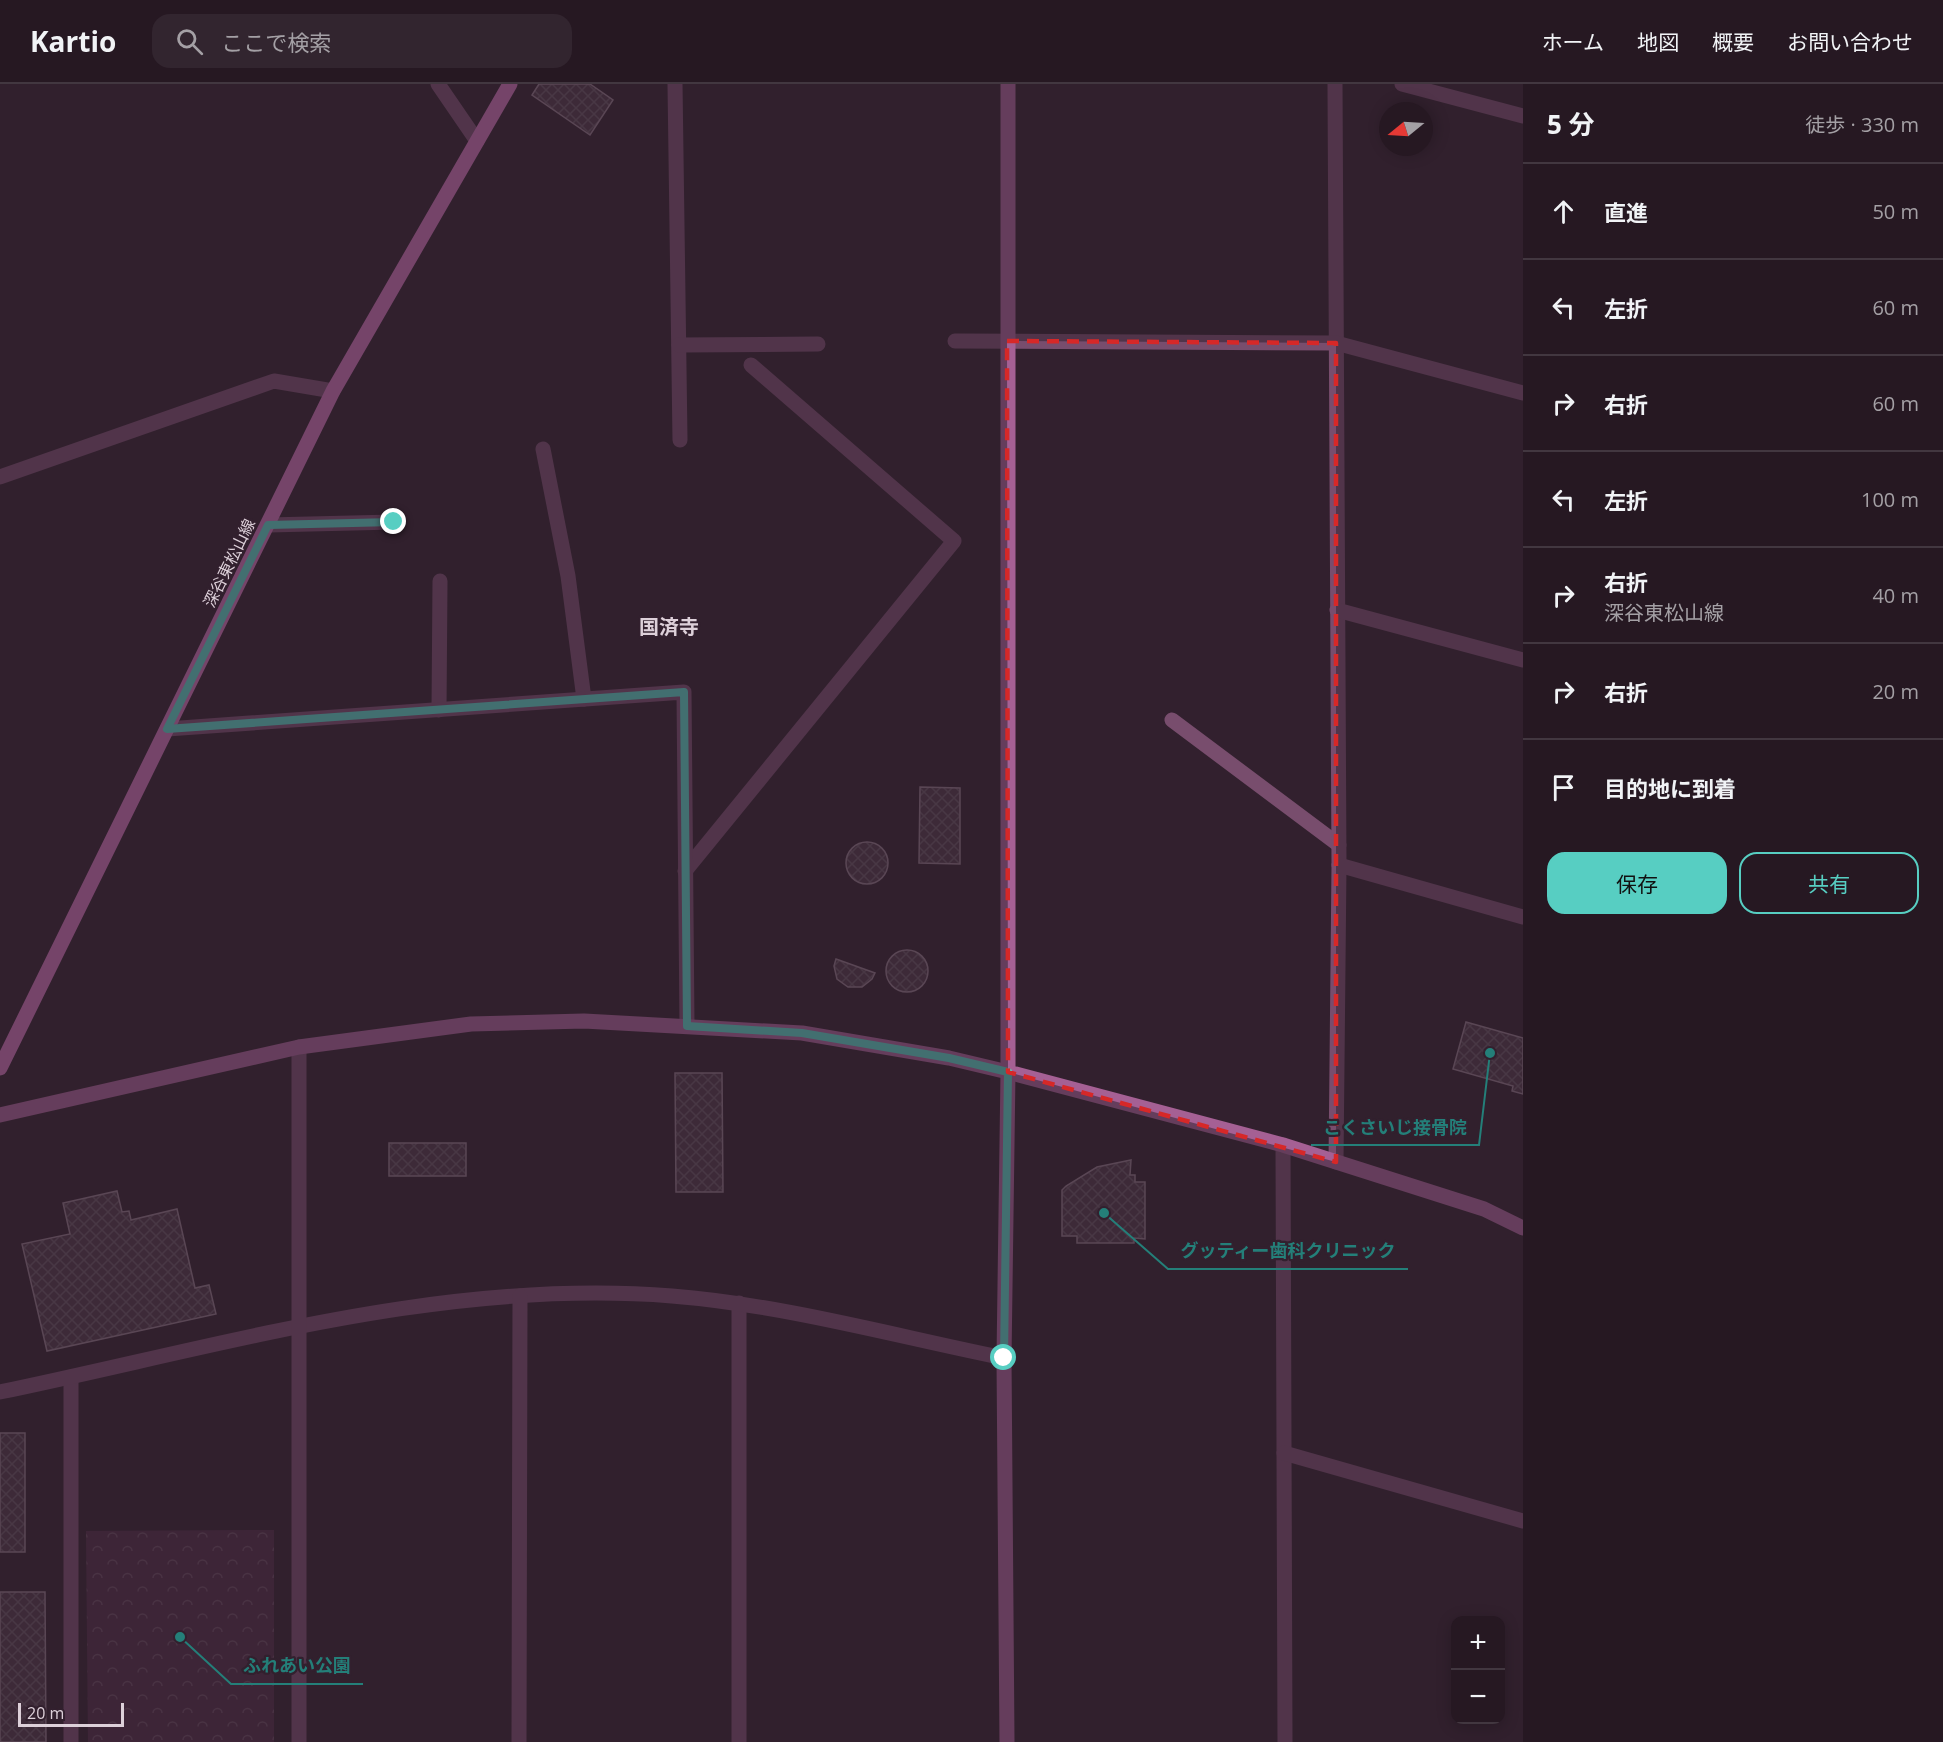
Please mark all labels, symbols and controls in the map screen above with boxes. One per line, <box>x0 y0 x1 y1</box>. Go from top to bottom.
search box <box>152 14 572 68</box>
text: Kartio <box>30 22 116 60</box>
icon: search <box>173 25 206 58</box>
text: ここで検索 <box>221 27 331 57</box>
text: ホーム <box>1542 28 1604 56</box>
text: 地図 <box>1637 28 1679 56</box>
text: 概要 <box>1712 28 1754 56</box>
text: お問い合わせ <box>1787 28 1913 56</box>
north arrow <box>1379 102 1433 156</box>
text: 5 分 <box>1547 106 1595 142</box>
text: 徒歩 · 330 m <box>1805 111 1919 138</box>
icon: ahead <box>1547 195 1580 228</box>
text: 直進 <box>1604 197 1648 227</box>
text: 50 m <box>1872 198 1919 225</box>
icon: left <box>1547 291 1580 324</box>
text: 左折 <box>1604 293 1648 323</box>
text: 60 m <box>1872 294 1919 321</box>
icon: right <box>1547 387 1580 420</box>
text: 右折 <box>1604 389 1648 419</box>
text: 60 m <box>1872 390 1919 417</box>
icon: left <box>1547 483 1580 516</box>
text: 左折 <box>1604 485 1648 515</box>
text: 100 m <box>1861 486 1919 513</box>
route end <box>380 508 406 534</box>
street label: 深谷東松山線 <box>198 515 260 611</box>
text: 右折 <box>1604 567 1648 597</box>
icon: right <box>1547 579 1580 612</box>
text: 40 m <box>1872 582 1919 609</box>
text: 深谷東松山線 <box>1604 599 1724 626</box>
district label: 国済寺 <box>639 613 699 640</box>
icon: right <box>1547 675 1580 708</box>
text: 右折 <box>1604 677 1648 707</box>
text: 20 m <box>1872 678 1919 705</box>
icon: arrive <box>1547 771 1580 804</box>
text: 目的地に到着 <box>1604 773 1736 803</box>
button: 保存 <box>1547 852 1727 914</box>
button: 共有 <box>1739 852 1919 914</box>
callout: こくさいじ接骨院 <box>1311 1109 1479 1145</box>
text: こくさいじ接骨院 <box>1323 1115 1467 1139</box>
callout: グッティー歯科クリニック <box>1168 1233 1408 1269</box>
text: グッティー歯科クリニック <box>1181 1238 1395 1262</box>
route start <box>990 1344 1016 1370</box>
map controls <box>1451 1616 1505 1724</box>
button: + <box>1451 1616 1505 1670</box>
callout: ふれあい公園 <box>231 1648 363 1684</box>
text: ふれあい公園 <box>243 1653 351 1677</box>
button: − <box>1451 1670 1505 1724</box>
scale bar <box>18 1700 124 1728</box>
text: 20 m <box>27 1702 64 1724</box>

